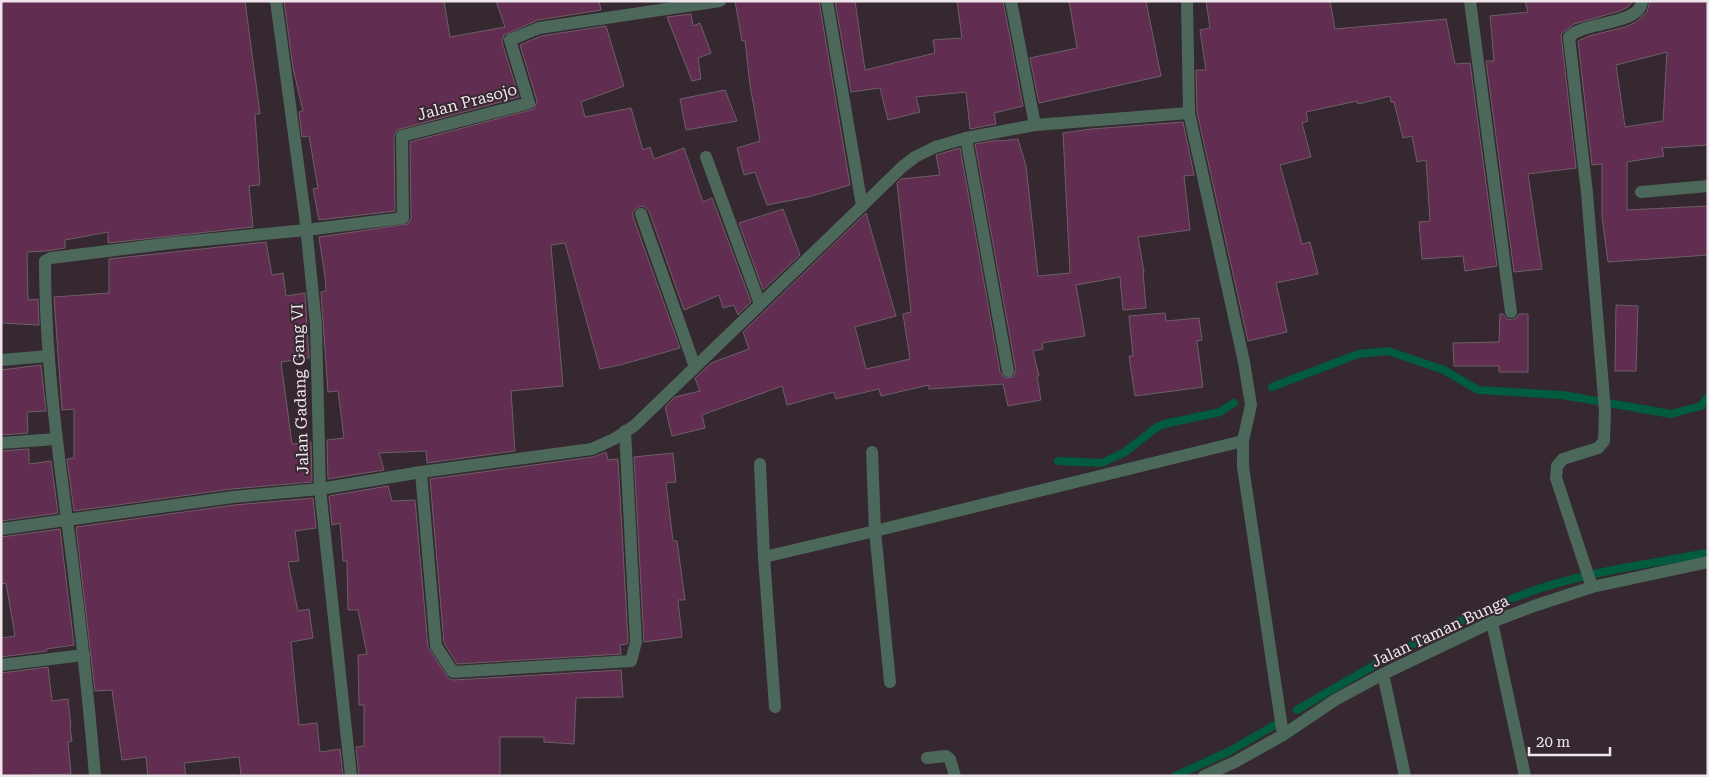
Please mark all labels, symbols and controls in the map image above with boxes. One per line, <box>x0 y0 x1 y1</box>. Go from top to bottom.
street label: Jalan Prasojo <box>415 79 519 124</box>
street label: Jalan Gadang Gang VI <box>288 303 312 475</box>
street label: Jalan Taman Bunga <box>1368 591 1512 671</box>
scale bar <box>1529 724 1610 756</box>
text: 20 m <box>1536 733 1571 751</box>

